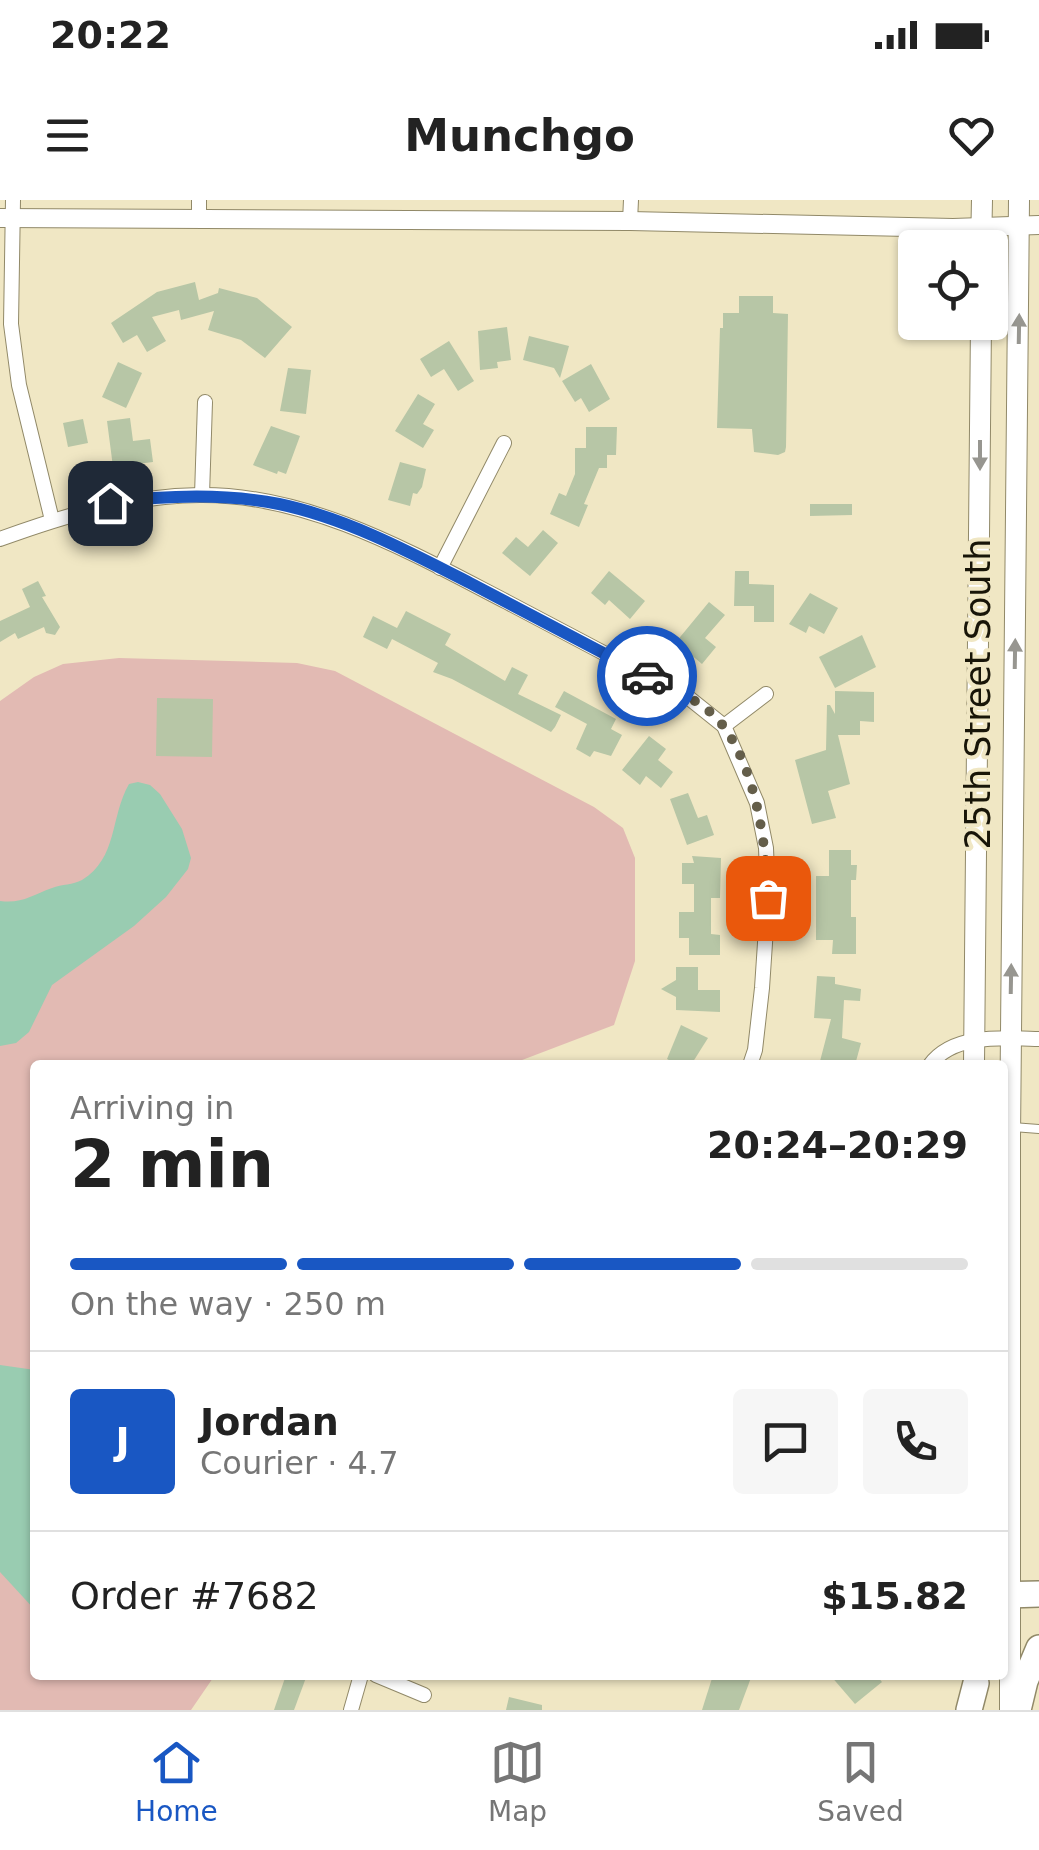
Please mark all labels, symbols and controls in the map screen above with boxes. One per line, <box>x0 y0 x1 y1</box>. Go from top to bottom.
text: 20:22 <box>50 13 171 57</box>
icon: menu <box>40 108 95 163</box>
icon: heart <box>944 108 999 163</box>
text: Munchgo <box>404 109 635 162</box>
map controls <box>898 230 1008 340</box>
button: locate <box>898 230 1008 340</box>
one-way arrow <box>1011 313 1027 345</box>
one-way arrow <box>971 439 987 471</box>
pin <box>68 461 153 546</box>
icon: home <box>83 476 138 531</box>
street label: 25th Street South <box>958 539 998 849</box>
courier <box>597 626 697 726</box>
one-way arrow <box>1007 638 1023 670</box>
icon: car <box>620 649 675 704</box>
pin <box>726 856 811 941</box>
icon: bag <box>741 871 796 926</box>
one-way arrow <box>1003 963 1019 995</box>
text: Arriving in <box>70 1089 234 1127</box>
text: 20:24–20:29 <box>707 1123 968 1167</box>
text: 2 min <box>70 1127 274 1202</box>
text: On the way · 250 m <box>70 1285 386 1323</box>
button: chat <box>733 1389 838 1494</box>
button: phone <box>863 1389 968 1494</box>
text: Jordan <box>200 1400 339 1444</box>
text: J <box>115 1419 130 1463</box>
text: Courier · 4.7 <box>200 1444 399 1482</box>
text: Order #7682 <box>70 1574 319 1618</box>
text: $15.82 <box>821 1574 968 1618</box>
tab: Home <box>135 1735 218 1828</box>
tab: Map <box>488 1735 547 1828</box>
tab: Saved <box>817 1735 904 1828</box>

